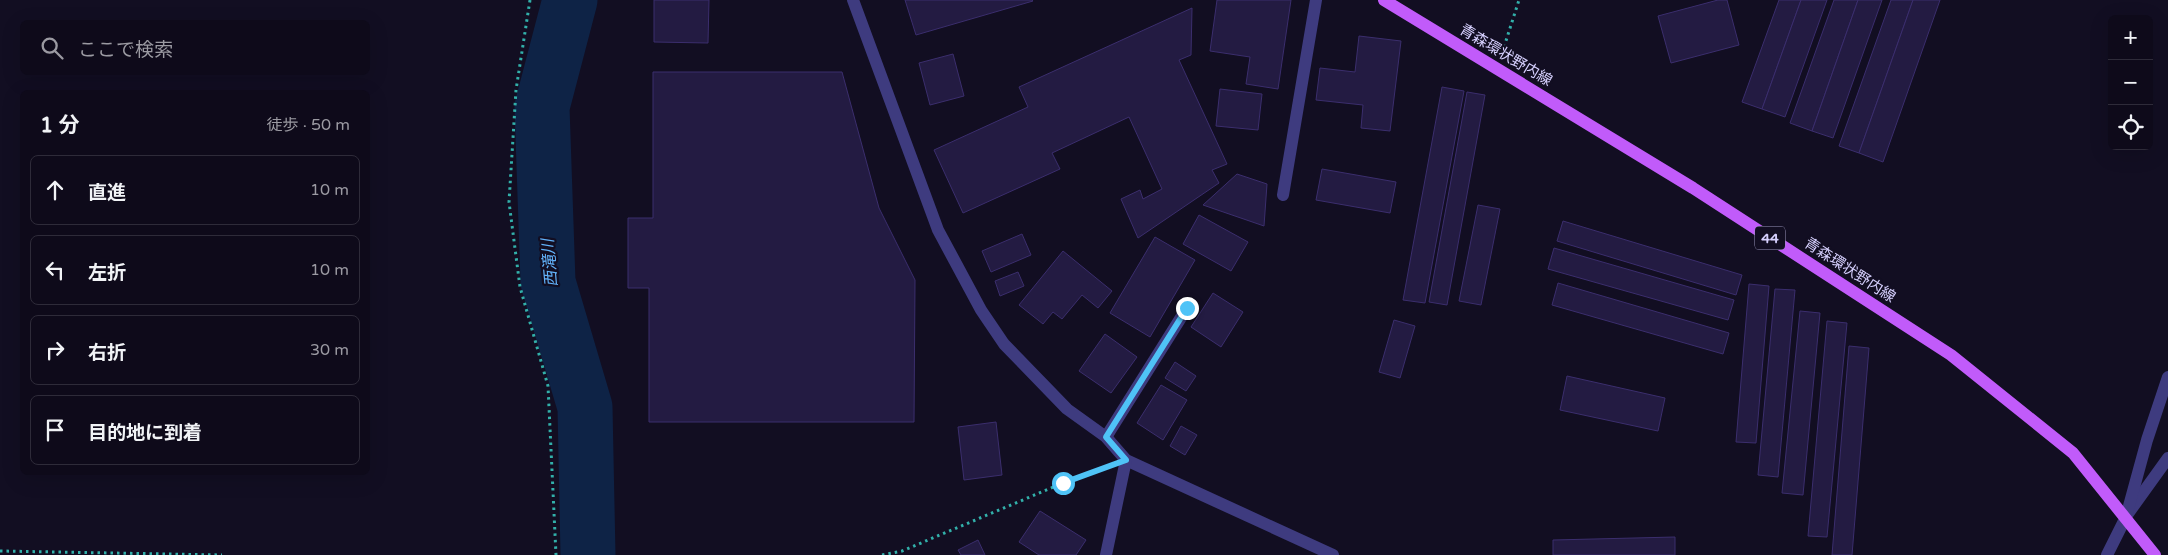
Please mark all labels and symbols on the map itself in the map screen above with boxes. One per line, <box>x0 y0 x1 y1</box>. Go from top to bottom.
street label: 青森環状野内線 <box>1456 20 1556 90</box>
road number: 44 <box>1755 227 1785 250</box>
street label: 青森環状野内線 <box>1801 234 1899 306</box>
water label: 西滝川 <box>538 236 562 288</box>
route end <box>1176 297 1199 320</box>
route start <box>1052 472 1075 495</box>

